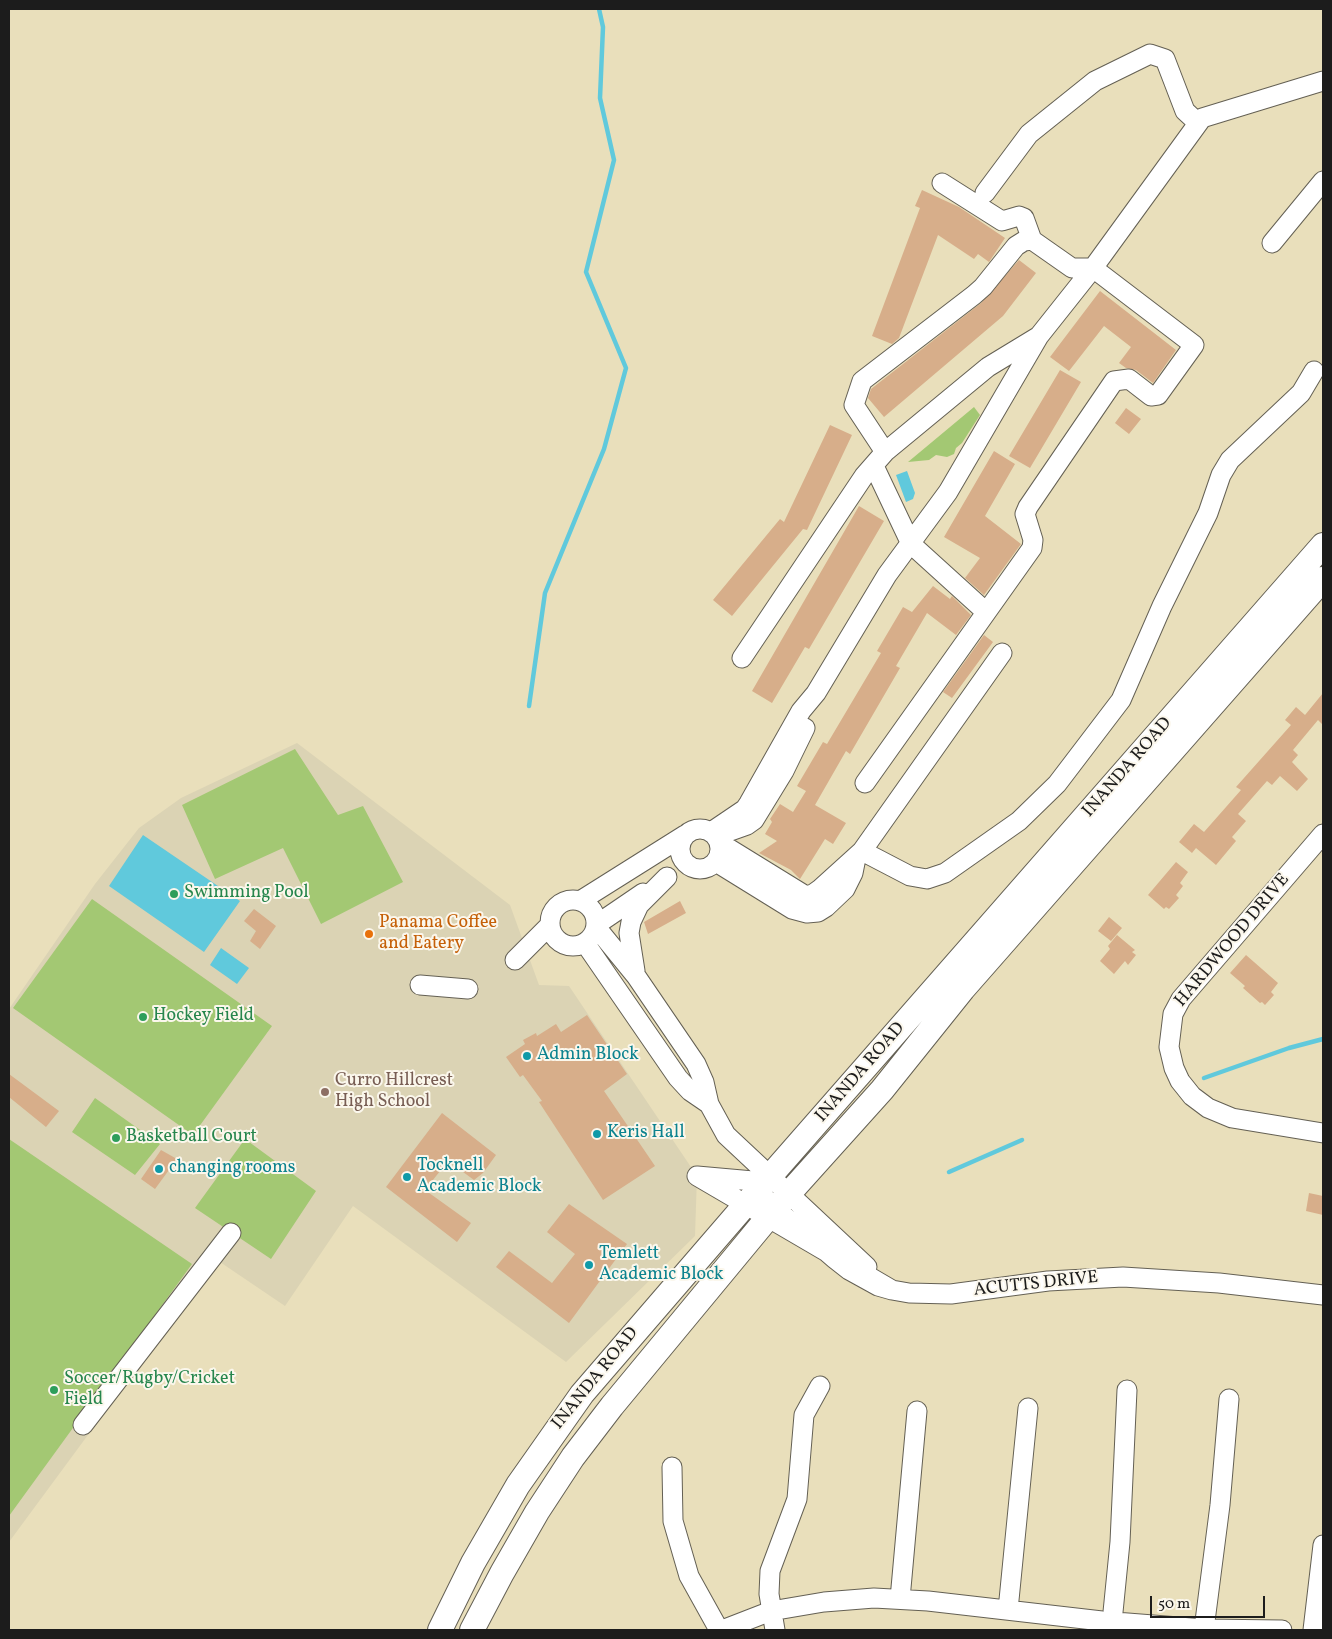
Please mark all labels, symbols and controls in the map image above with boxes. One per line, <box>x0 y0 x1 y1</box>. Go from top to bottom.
street label: INANDA ROAD <box>1079 714 1177 822</box>
street label: HARDWOOD DRIVE <box>1171 870 1295 1012</box>
place label: Swimming Pool <box>184 883 309 905</box>
marker: Swimming Pool <box>168 888 180 900</box>
place label: Panama Coffee and Eatery <box>379 913 497 956</box>
marker: Panama Coffee and Eatery <box>363 928 375 940</box>
place label: Hockey Field <box>153 1006 254 1028</box>
marker: Hockey Field <box>137 1011 149 1023</box>
street label: INANDA ROAD <box>812 1019 910 1127</box>
place label: Admin Block <box>537 1045 639 1067</box>
marker: Admin Block <box>521 1050 533 1062</box>
place label: Curro Hillcrest High School <box>335 1071 453 1114</box>
marker: Curro Hillcrest High School <box>319 1086 331 1098</box>
place label: Keris Hall <box>607 1123 685 1145</box>
place label: Basketball Court <box>126 1127 257 1149</box>
marker: Keris Hall <box>591 1128 603 1140</box>
marker: Basketball Court <box>110 1132 122 1144</box>
place label: Tocknell Academic Block <box>417 1156 542 1198</box>
place label: changing rooms <box>169 1158 296 1180</box>
marker: changing rooms <box>153 1163 165 1175</box>
marker: Tocknell Academic Block <box>401 1171 413 1183</box>
place label: Temlett Academic Block <box>599 1244 724 1286</box>
marker: Temlett Academic Block <box>583 1259 595 1271</box>
street label: ACUTTS DRIVE <box>973 1268 1099 1302</box>
street label: INANDA ROAD <box>548 1323 644 1435</box>
place label: Soccer/Rugby/Cricket Field <box>64 1369 235 1412</box>
marker: Soccer/Rugby/Cricket Field <box>48 1384 60 1396</box>
scale bar <box>1152 1586 1267 1618</box>
text: 50 m <box>1158 1594 1190 1615</box>

